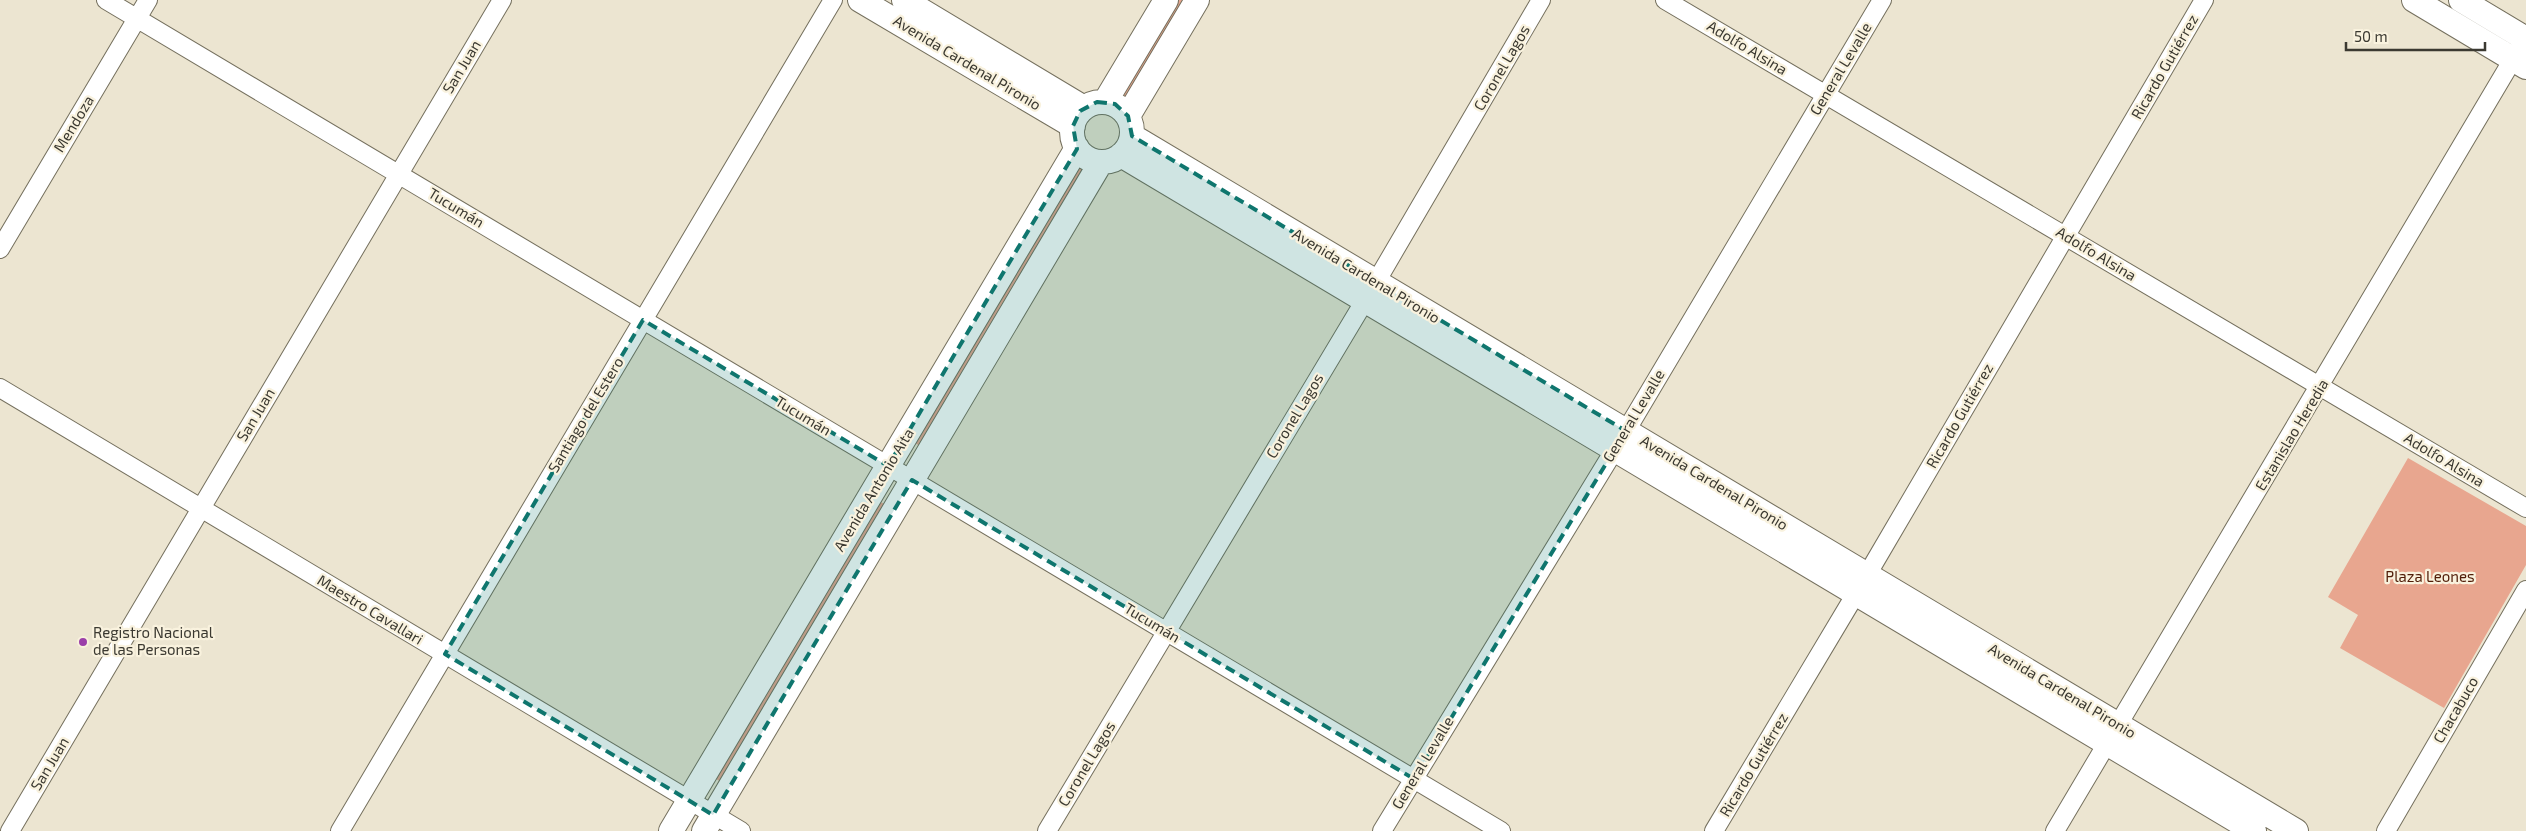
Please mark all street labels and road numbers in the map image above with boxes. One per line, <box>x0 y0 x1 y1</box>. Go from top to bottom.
street label: Avenida Cardenal Pironio <box>890 11 1045 113</box>
street label: Ricardo Gutiérrez <box>2127 11 2201 122</box>
street label: Adolfo Alsina <box>1704 16 1791 78</box>
street label: General Levalle <box>1805 19 1875 118</box>
street label: Coronel Lagos <box>1469 21 1533 114</box>
street label: San Juan <box>438 37 484 96</box>
street label: Mendoza <box>49 92 97 155</box>
street label: Tucumán <box>425 183 488 231</box>
street label: Adolfo Alsina <box>2053 222 2140 284</box>
street label: Avenida Cardenal Pironio <box>1289 224 1444 326</box>
street label: Santiago del Estero <box>544 354 627 475</box>
street label: Ricardo Gutiérrez <box>1922 360 1996 471</box>
street label: General Levalle <box>1598 366 1668 465</box>
street label: Coronel Lagos <box>1262 370 1327 461</box>
street label: Estanislao Heredia <box>2251 375 2332 494</box>
street label: San Juan <box>232 385 278 444</box>
street label: Tucumán <box>772 391 835 439</box>
street label: Avenida Antonio Aita <box>829 425 917 554</box>
street label: Adolfo Alsina <box>2401 428 2488 490</box>
street label: Avenida Cardenal Pironio <box>1637 431 1792 533</box>
street label: Maestro Cavallari <box>314 570 427 648</box>
street label: Tucumán <box>1121 598 1184 646</box>
street label: Avenida Cardenal Pironio <box>1985 639 2140 741</box>
street label: Chacabuco <box>2429 673 2481 746</box>
street label: Ricardo Gutiérrez <box>1715 709 1791 820</box>
street label: General Levalle <box>1387 713 1457 812</box>
street label: Coronel Lagos <box>1054 718 1119 809</box>
street label: San Juan <box>26 734 72 793</box>

